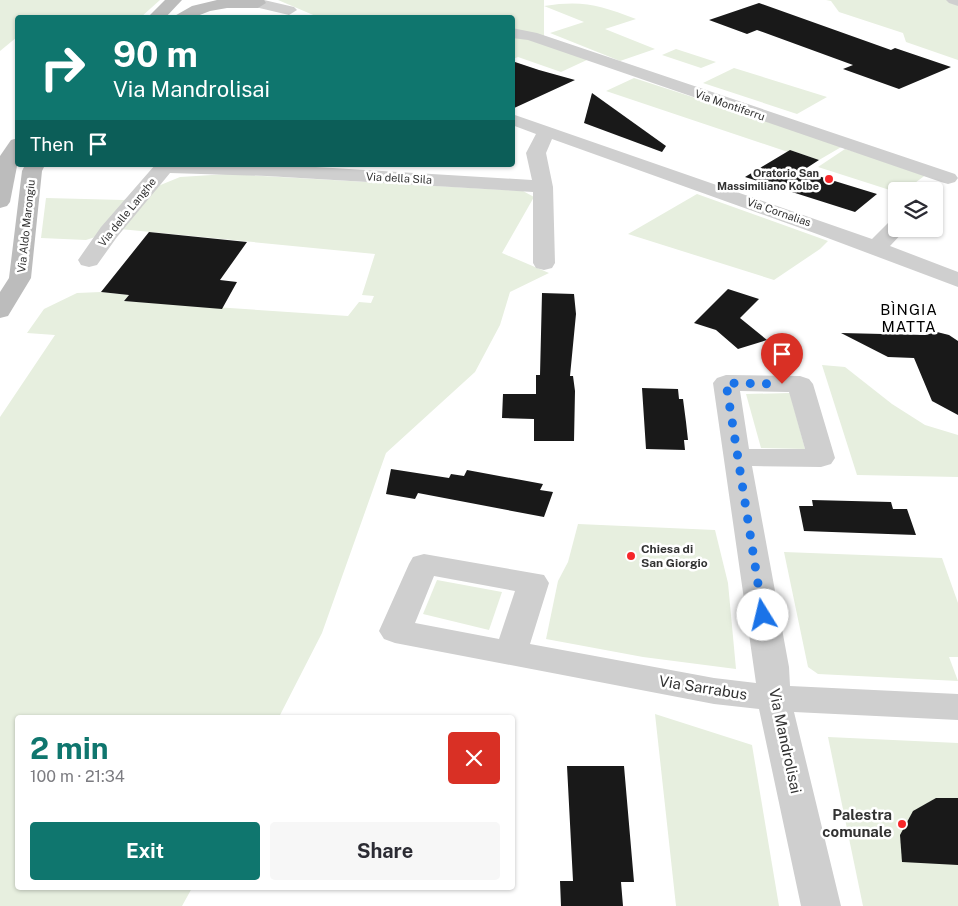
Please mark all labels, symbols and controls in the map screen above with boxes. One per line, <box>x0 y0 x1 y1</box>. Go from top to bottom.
text: 90 m <box>113 34 198 75</box>
icon: right <box>30 35 95 100</box>
text: Via Mandrolisai <box>113 76 270 102</box>
street label: Via Montiferru <box>693 87 767 123</box>
icon: arrive <box>84 130 112 158</box>
text: Then <box>30 133 74 155</box>
place label: Oratorio San Massimiliano Kolbe <box>717 167 819 192</box>
street label: Via della Sila <box>366 170 432 186</box>
marker: Oratorio San Massimiliano Kolbe <box>823 173 835 185</box>
street label: Via delle Langhe <box>96 175 158 249</box>
street label: Via Aldo Marongiu <box>15 179 37 273</box>
map controls <box>888 182 943 237</box>
button: layers <box>888 182 943 237</box>
street label: Via Cornalias <box>745 195 813 229</box>
district label: BÌNGIA MATTA <box>880 301 938 335</box>
pin <box>761 333 803 384</box>
icon: arrive <box>768 340 796 368</box>
place label: Chiesa di San Giorgio <box>641 542 708 570</box>
marker: Chiesa di San Giorgio <box>625 550 637 562</box>
position arrow <box>736 588 788 640</box>
street label: Via Sarrabus <box>658 672 748 703</box>
street label: Via Mandrolisai <box>766 687 805 795</box>
text: 2 min <box>30 730 109 766</box>
button: close <box>448 732 500 784</box>
text: 100 m · 21:34 <box>30 767 125 786</box>
place label: Palestra comunale <box>822 806 892 840</box>
marker: Palestra comunale <box>896 818 908 830</box>
button: Exit <box>30 822 260 880</box>
button: Share <box>270 822 500 880</box>

